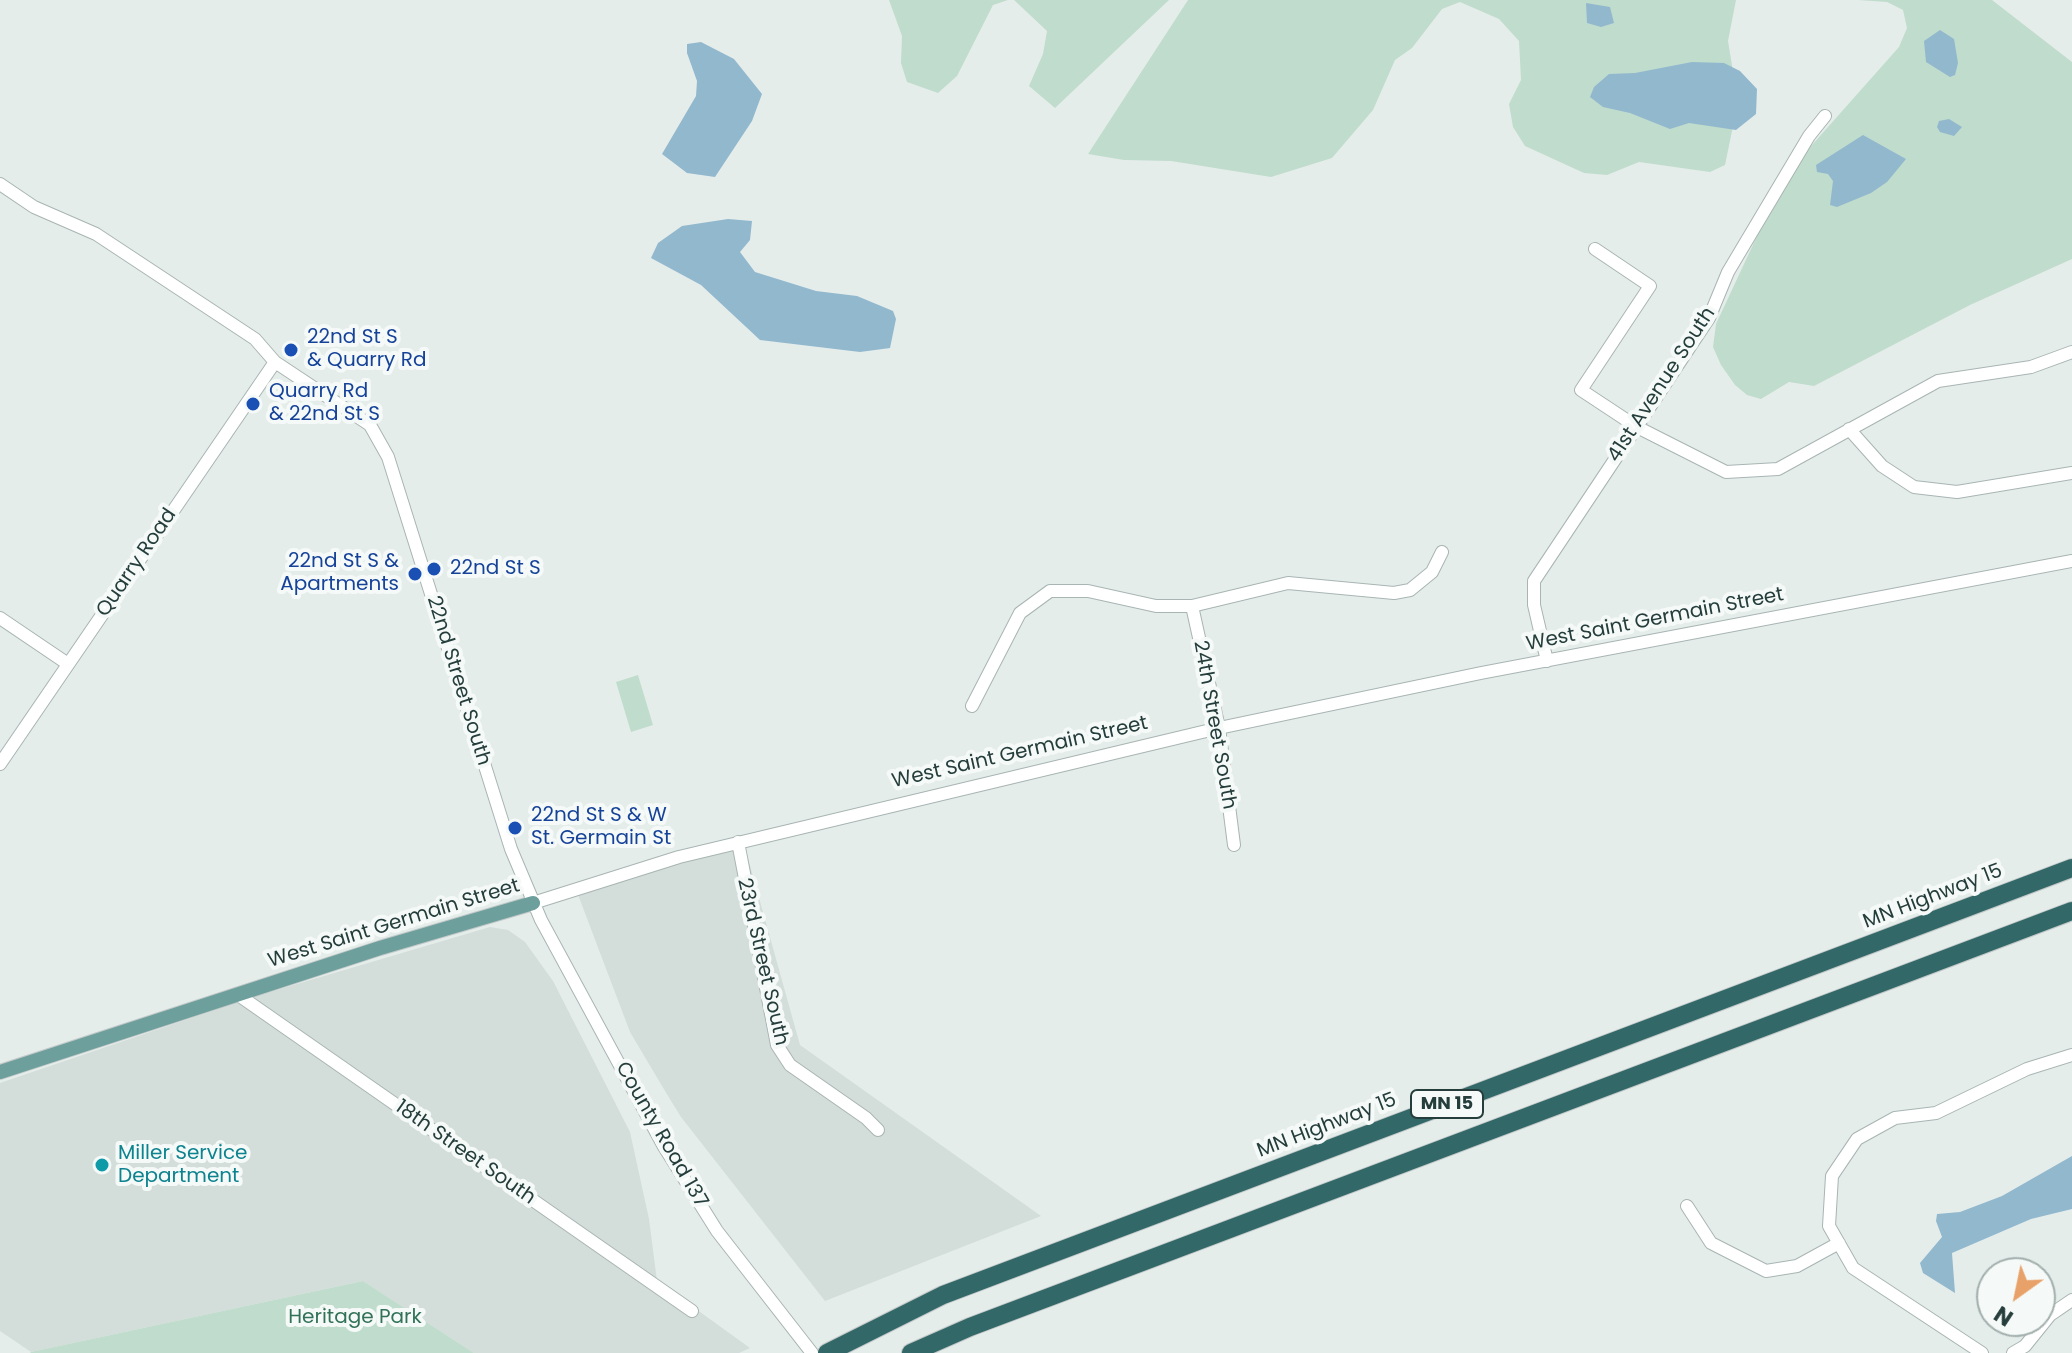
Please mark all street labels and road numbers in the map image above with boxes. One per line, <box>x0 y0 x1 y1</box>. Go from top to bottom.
street label: 41st Avenue South <box>1603 303 1721 467</box>
street label: Quarry Road <box>92 504 182 622</box>
street label: West Saint Germain Street <box>1524 583 1786 657</box>
street label: 22nd Street South <box>421 593 495 769</box>
street label: 24th Street South <box>1187 639 1241 811</box>
street label: West Saint Germain Street <box>890 712 1150 794</box>
street label: MN Highway 15 <box>1860 859 2006 935</box>
street label: West Saint Germain Street <box>265 874 523 974</box>
street label: 23rd Street South <box>731 876 793 1048</box>
street label: County Road 137 <box>610 1058 712 1212</box>
street label: MN Highway 15 <box>1254 1088 1400 1164</box>
road number: MN 15 <box>1411 1090 1483 1118</box>
street label: 18th Street South <box>390 1096 540 1210</box>

